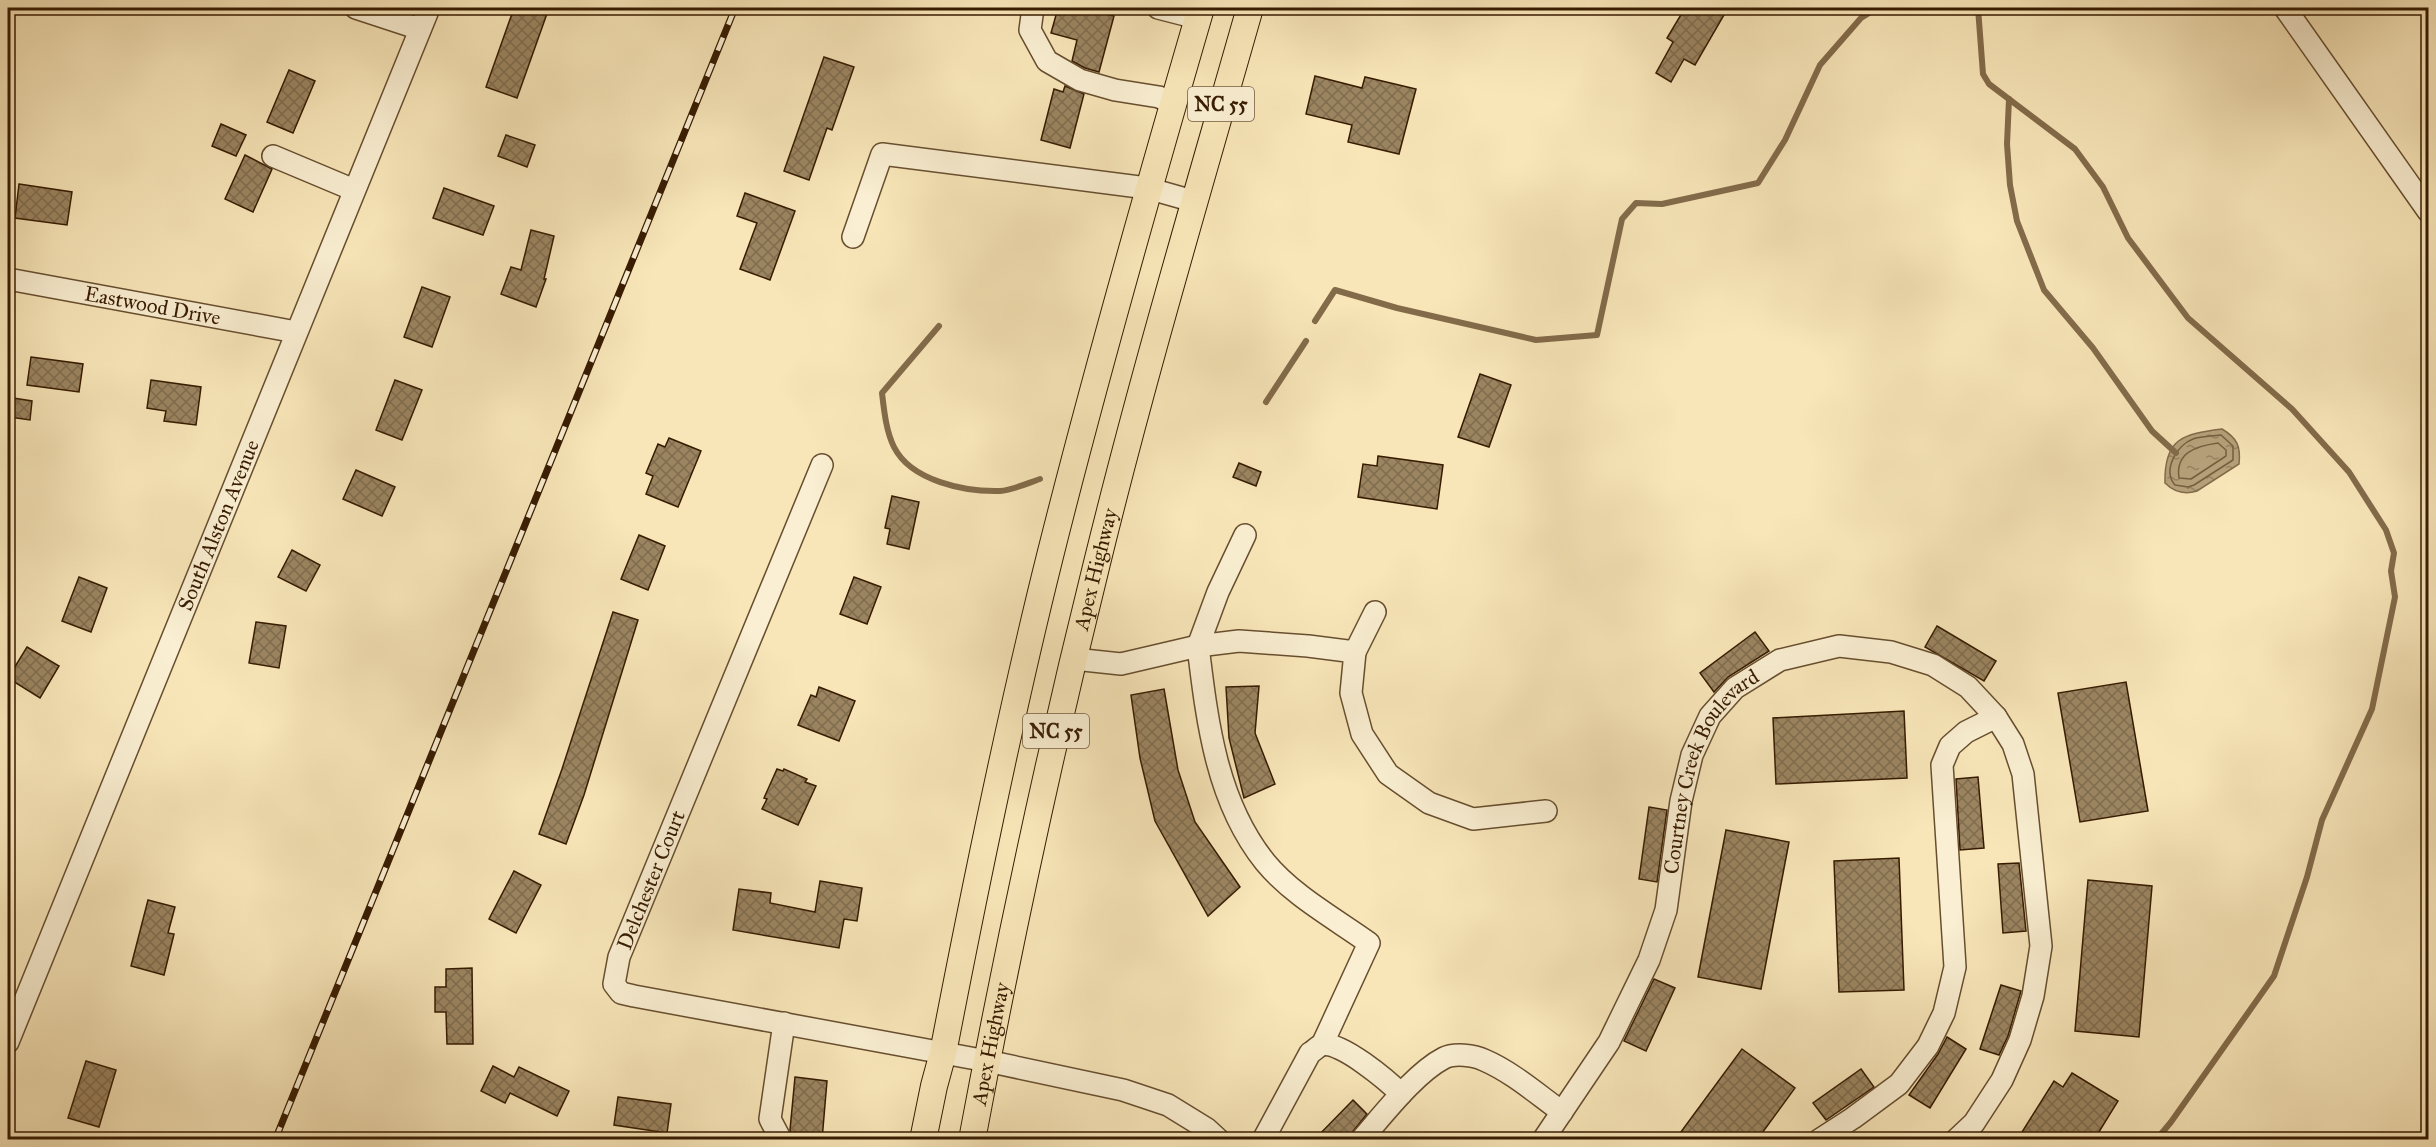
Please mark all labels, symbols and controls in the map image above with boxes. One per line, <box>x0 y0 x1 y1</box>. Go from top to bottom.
road number: NC 55 <box>1188 87 1254 121</box>
street label: Eastwood Drive <box>82 280 223 331</box>
street label: South Alston Avenue <box>172 436 265 615</box>
street label: Apex Highway <box>1068 505 1123 634</box>
street label: Courtney Creek Boulevard <box>1658 663 1764 876</box>
road number: NC 55 <box>1023 714 1089 748</box>
street label: Delchester Court <box>611 806 691 953</box>
street label: Apex Highway <box>966 979 1016 1108</box>

